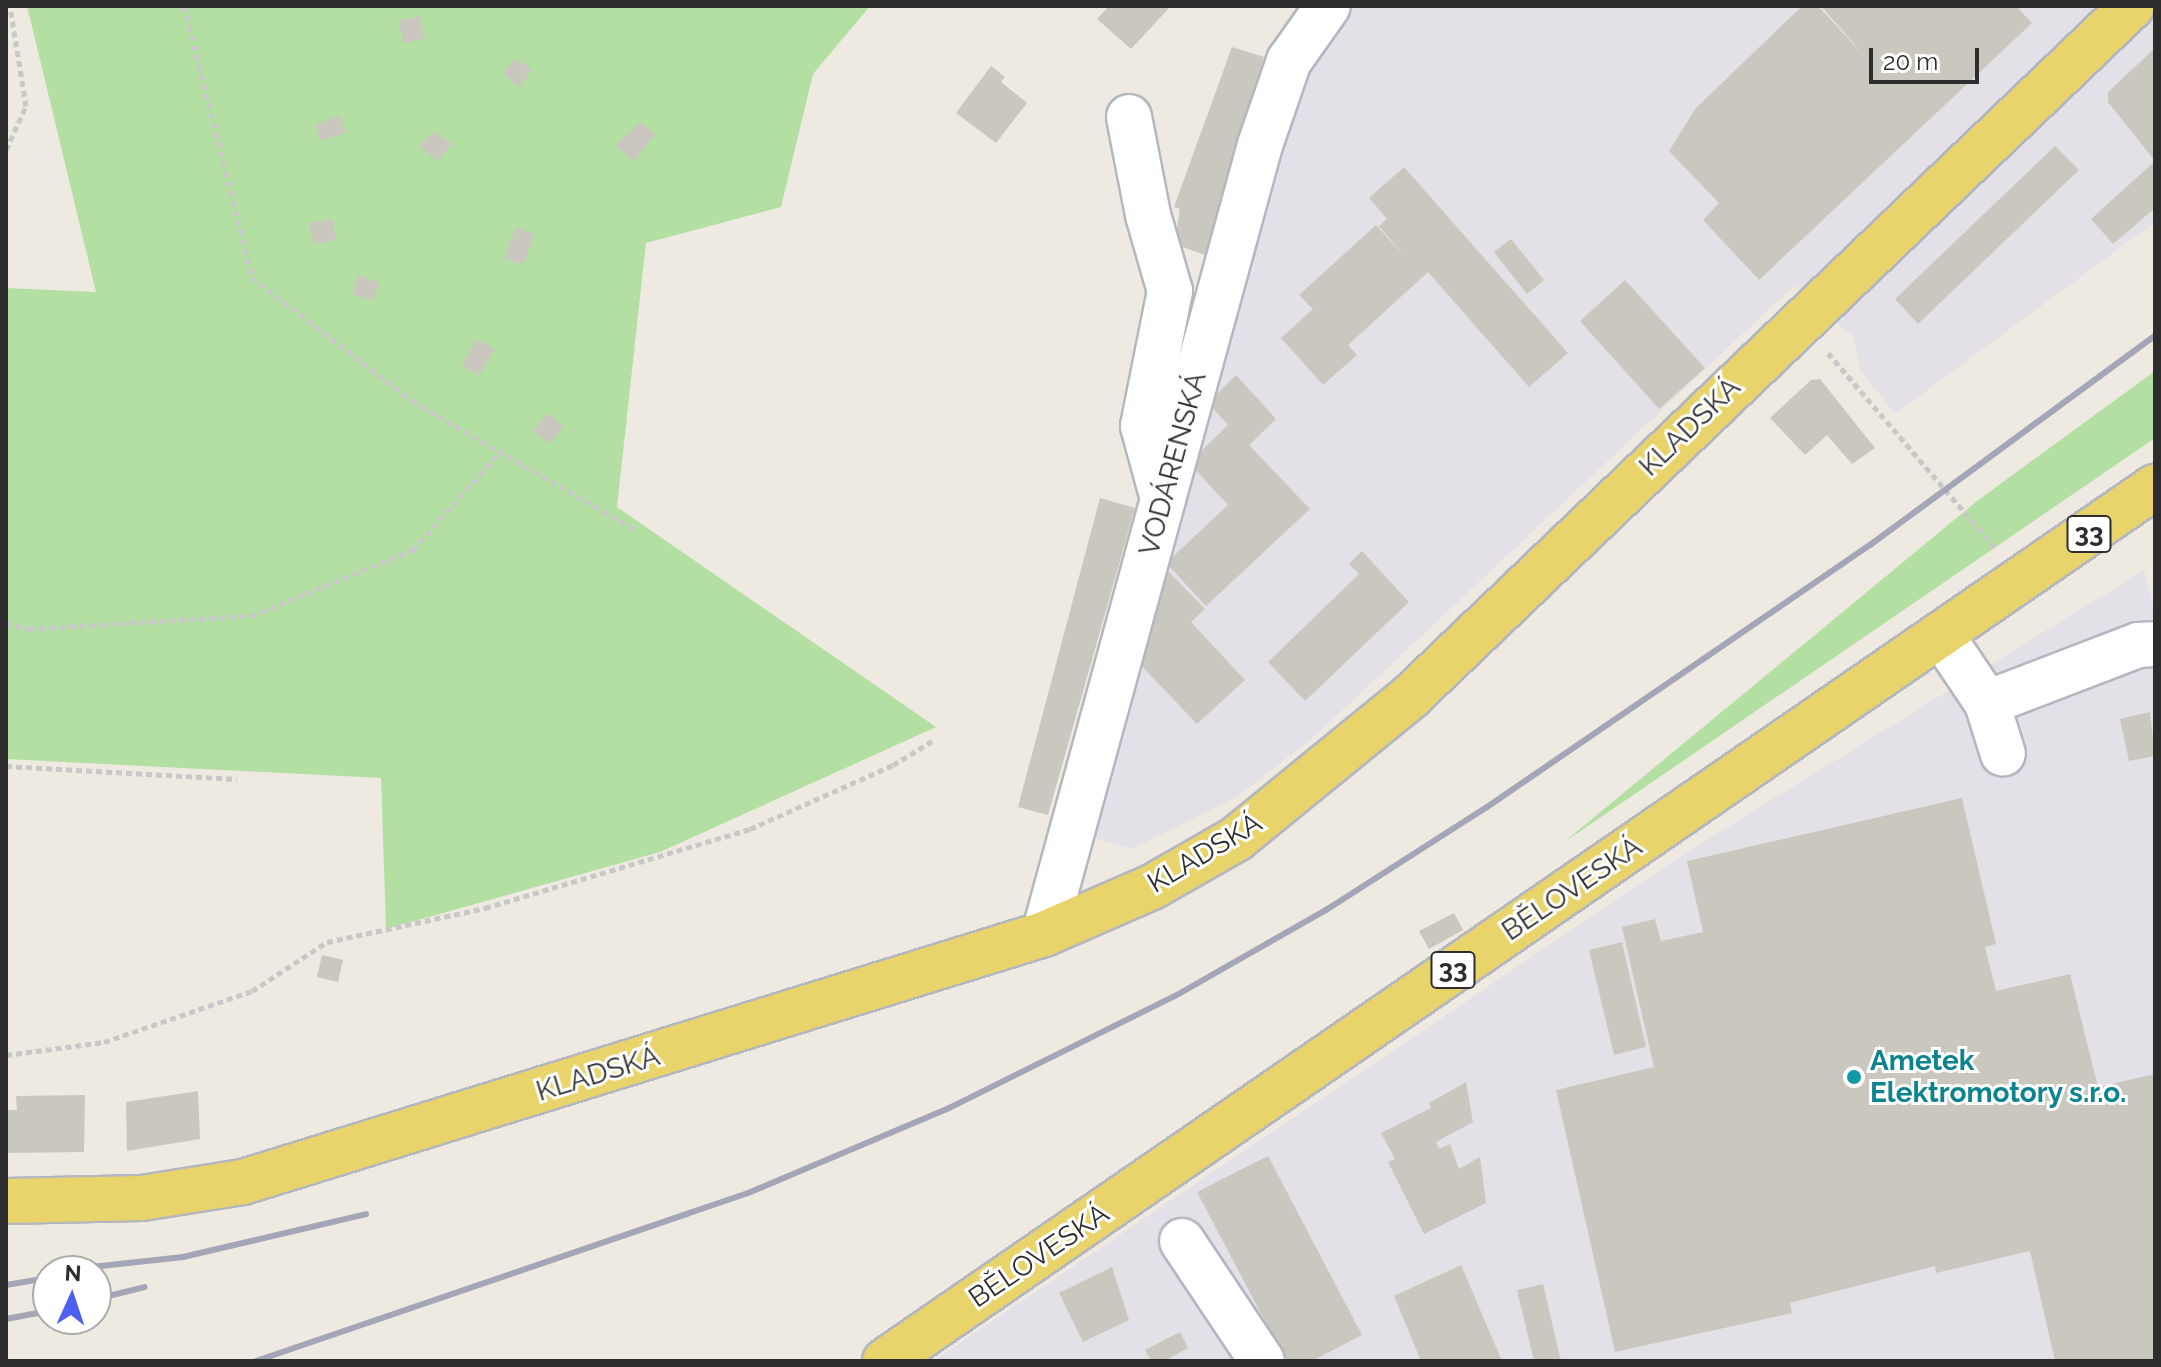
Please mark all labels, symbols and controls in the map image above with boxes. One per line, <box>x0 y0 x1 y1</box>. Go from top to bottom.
scale bar <box>1873 32 1983 82</box>
text: 20 m <box>1883 47 1938 76</box>
street label: VODÁRENSKÁ <box>1132 369 1214 559</box>
street label: KLADSKÁ <box>1633 371 1747 483</box>
road number: 33 <box>2065 512 2113 556</box>
street label: KLADSKÁ <box>1142 806 1268 900</box>
street label: BĚLOVESKÁ <box>1496 830 1648 948</box>
road number: 33 <box>1429 948 1477 992</box>
street label: KLADSKÁ <box>532 1039 664 1109</box>
place label: Ametek Elektromotory s.r.o. <box>1870 1044 2127 1110</box>
marker: Ametek Elektromotory s.r.o. <box>1845 1068 1863 1086</box>
street label: BĚLOVESKÁ <box>963 1197 1115 1315</box>
north arrow <box>32 1255 112 1335</box>
text: N <box>64 1260 82 1286</box>

